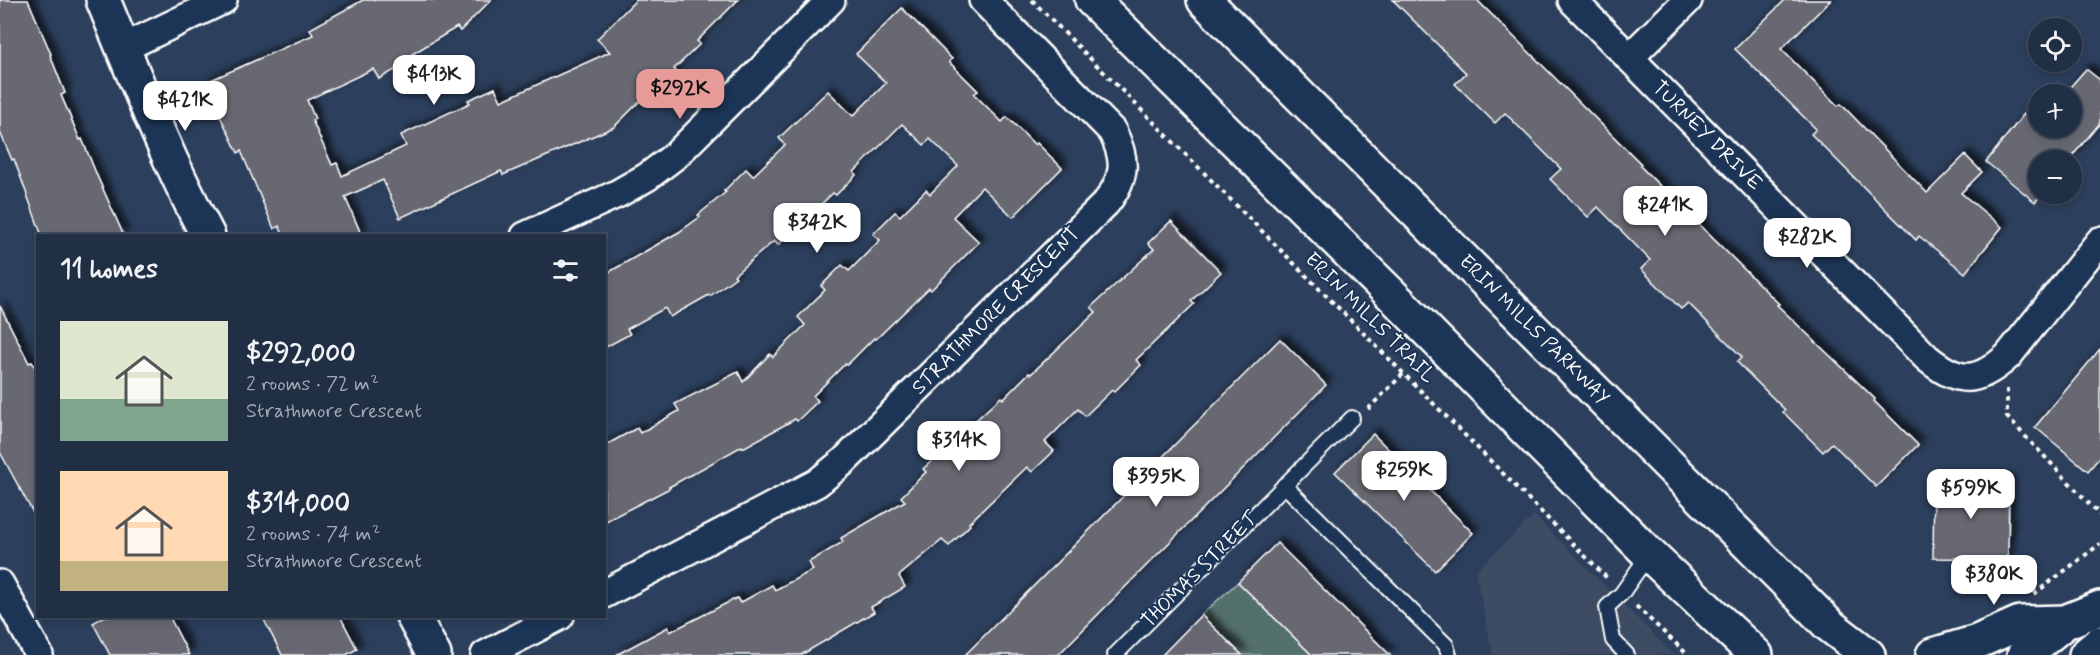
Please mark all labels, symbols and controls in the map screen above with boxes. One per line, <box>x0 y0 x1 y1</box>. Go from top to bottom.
map controls <box>2028 18 2082 204</box>
button: locate <box>2028 18 2082 72</box>
pin: $413K <box>392 55 476 106</box>
text: $413K <box>407 61 461 88</box>
pin: $292K <box>638 69 722 120</box>
text: $292K <box>650 75 710 102</box>
street label: TURNEY DRIVE <box>1646 75 1768 197</box>
pin: $421K <box>143 81 227 132</box>
button: + <box>2028 84 2082 138</box>
text: $421K <box>157 87 213 114</box>
button: − <box>2028 150 2082 204</box>
pin: $241K <box>1623 186 1707 237</box>
text: $241K <box>1637 192 1693 219</box>
pin: $342K <box>775 203 859 254</box>
text: $342K <box>788 209 846 236</box>
pin: $282K <box>1765 218 1849 269</box>
street label: STRATHMORE CRESCENT <box>906 221 1086 401</box>
text: $282K <box>1778 224 1836 251</box>
street label: ERIN MILLS TRAIL <box>1299 247 1442 390</box>
street label: ERIN MILLS PARKWAY <box>1453 249 1615 411</box>
text: 11 homes <box>60 253 158 287</box>
icon: filters <box>549 254 582 287</box>
text: $292,000 <box>246 337 356 371</box>
icon: home <box>108 345 180 417</box>
text: 2 rooms · 72 m² <box>246 371 379 398</box>
text: Strathmore Crescent <box>246 398 422 425</box>
pin: $314K <box>917 421 1001 472</box>
text: $314K <box>931 427 987 454</box>
pin: $259K <box>1362 451 1446 502</box>
pin: $395K <box>1114 457 1198 508</box>
text: $259K <box>1376 457 1432 484</box>
text: $395K <box>1127 463 1185 490</box>
pin: $599K <box>1929 469 2013 520</box>
text: $599K <box>1941 475 2001 502</box>
text: $314,000 <box>246 487 350 521</box>
icon: home <box>108 495 180 567</box>
street label: THOMAS STREET <box>1136 505 1265 634</box>
text: 2 rooms · 74 m² <box>246 521 380 548</box>
text: Strathmore Crescent <box>246 548 422 575</box>
pin: $380K <box>1952 555 2036 606</box>
text: $380K <box>1965 561 2023 588</box>

